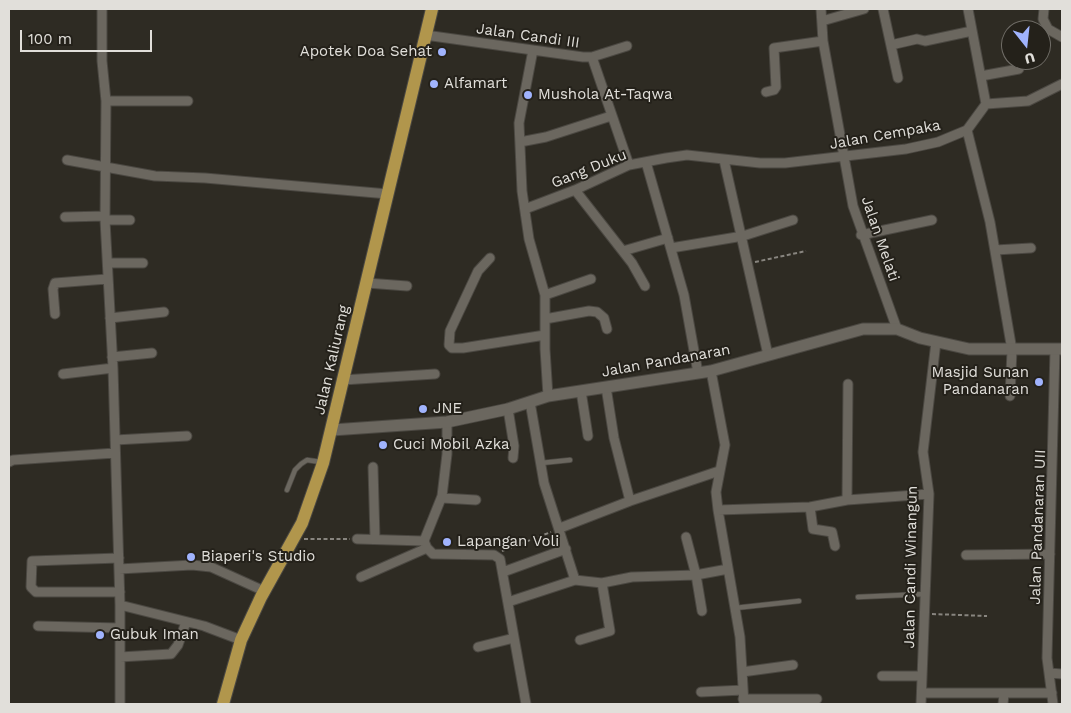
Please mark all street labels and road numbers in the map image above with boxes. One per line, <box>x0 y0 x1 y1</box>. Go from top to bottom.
street label: Jalan Candi III <box>475 20 581 52</box>
street label: Jalan Cempaka <box>828 116 942 154</box>
street label: Gang Duku <box>549 146 629 192</box>
street label: Jalan Melati <box>857 194 903 284</box>
street label: Jalan Kaliurang <box>311 304 353 416</box>
street label: Jalan Pandanaran <box>600 341 732 381</box>
street label: Jalan Pandanaran UII <box>1026 449 1050 605</box>
street label: Jalan Candi Winangun <box>901 485 921 649</box>

